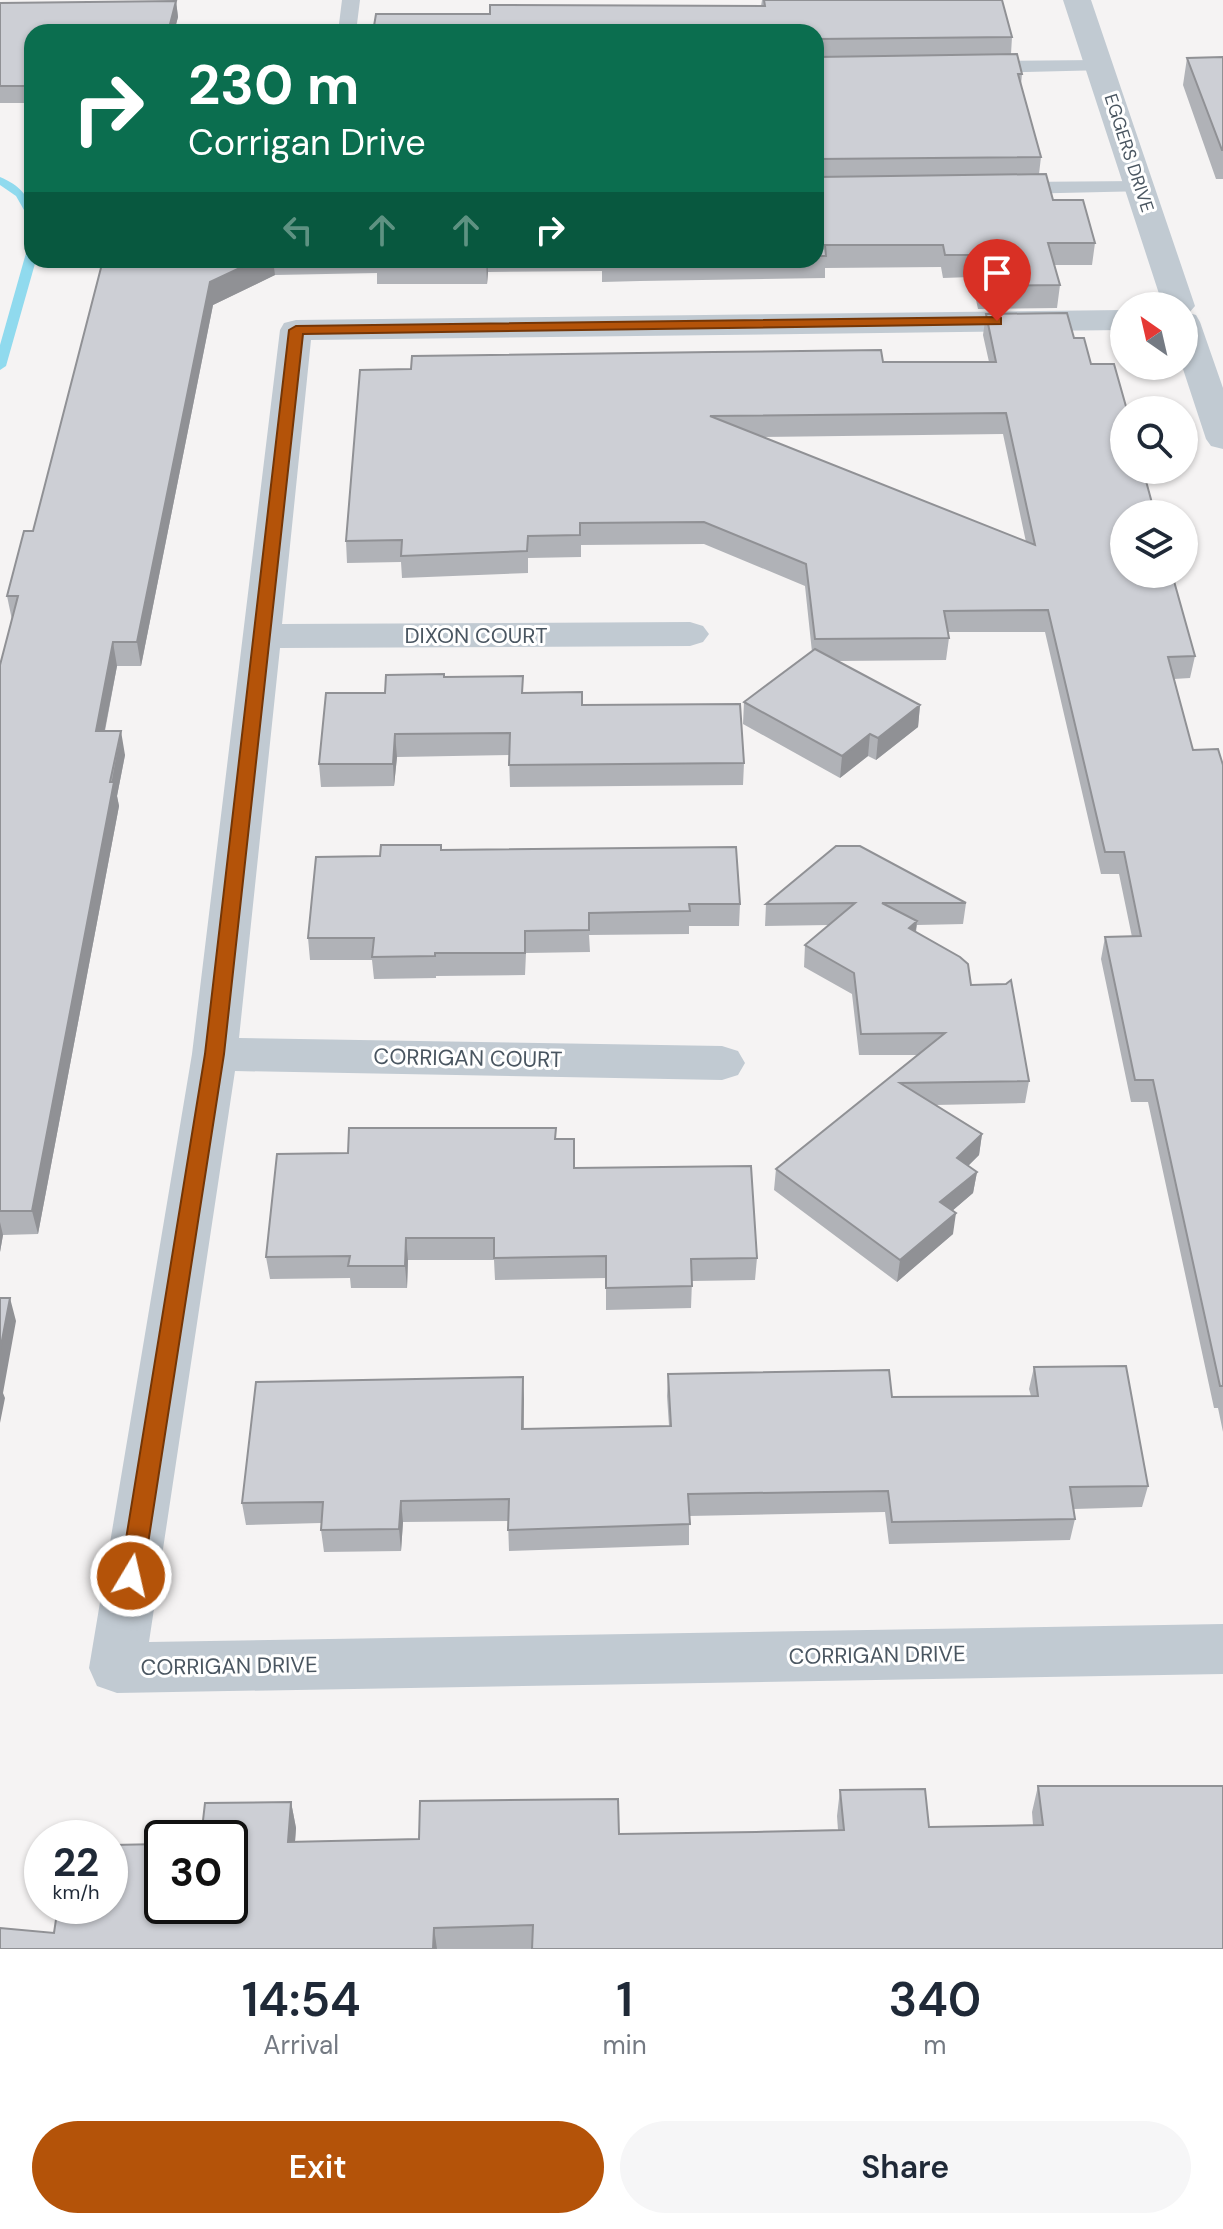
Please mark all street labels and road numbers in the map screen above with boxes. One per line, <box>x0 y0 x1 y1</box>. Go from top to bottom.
street label: EGGERS DRIVE <box>1099 91 1159 215</box>
street label: DIXON COURT <box>404 621 548 650</box>
street label: CORRIGAN COURT <box>373 1042 563 1074</box>
street label: CORRIGAN DRIVE <box>788 1639 966 1671</box>
street label: CORRIGAN DRIVE <box>140 1650 318 1682</box>

